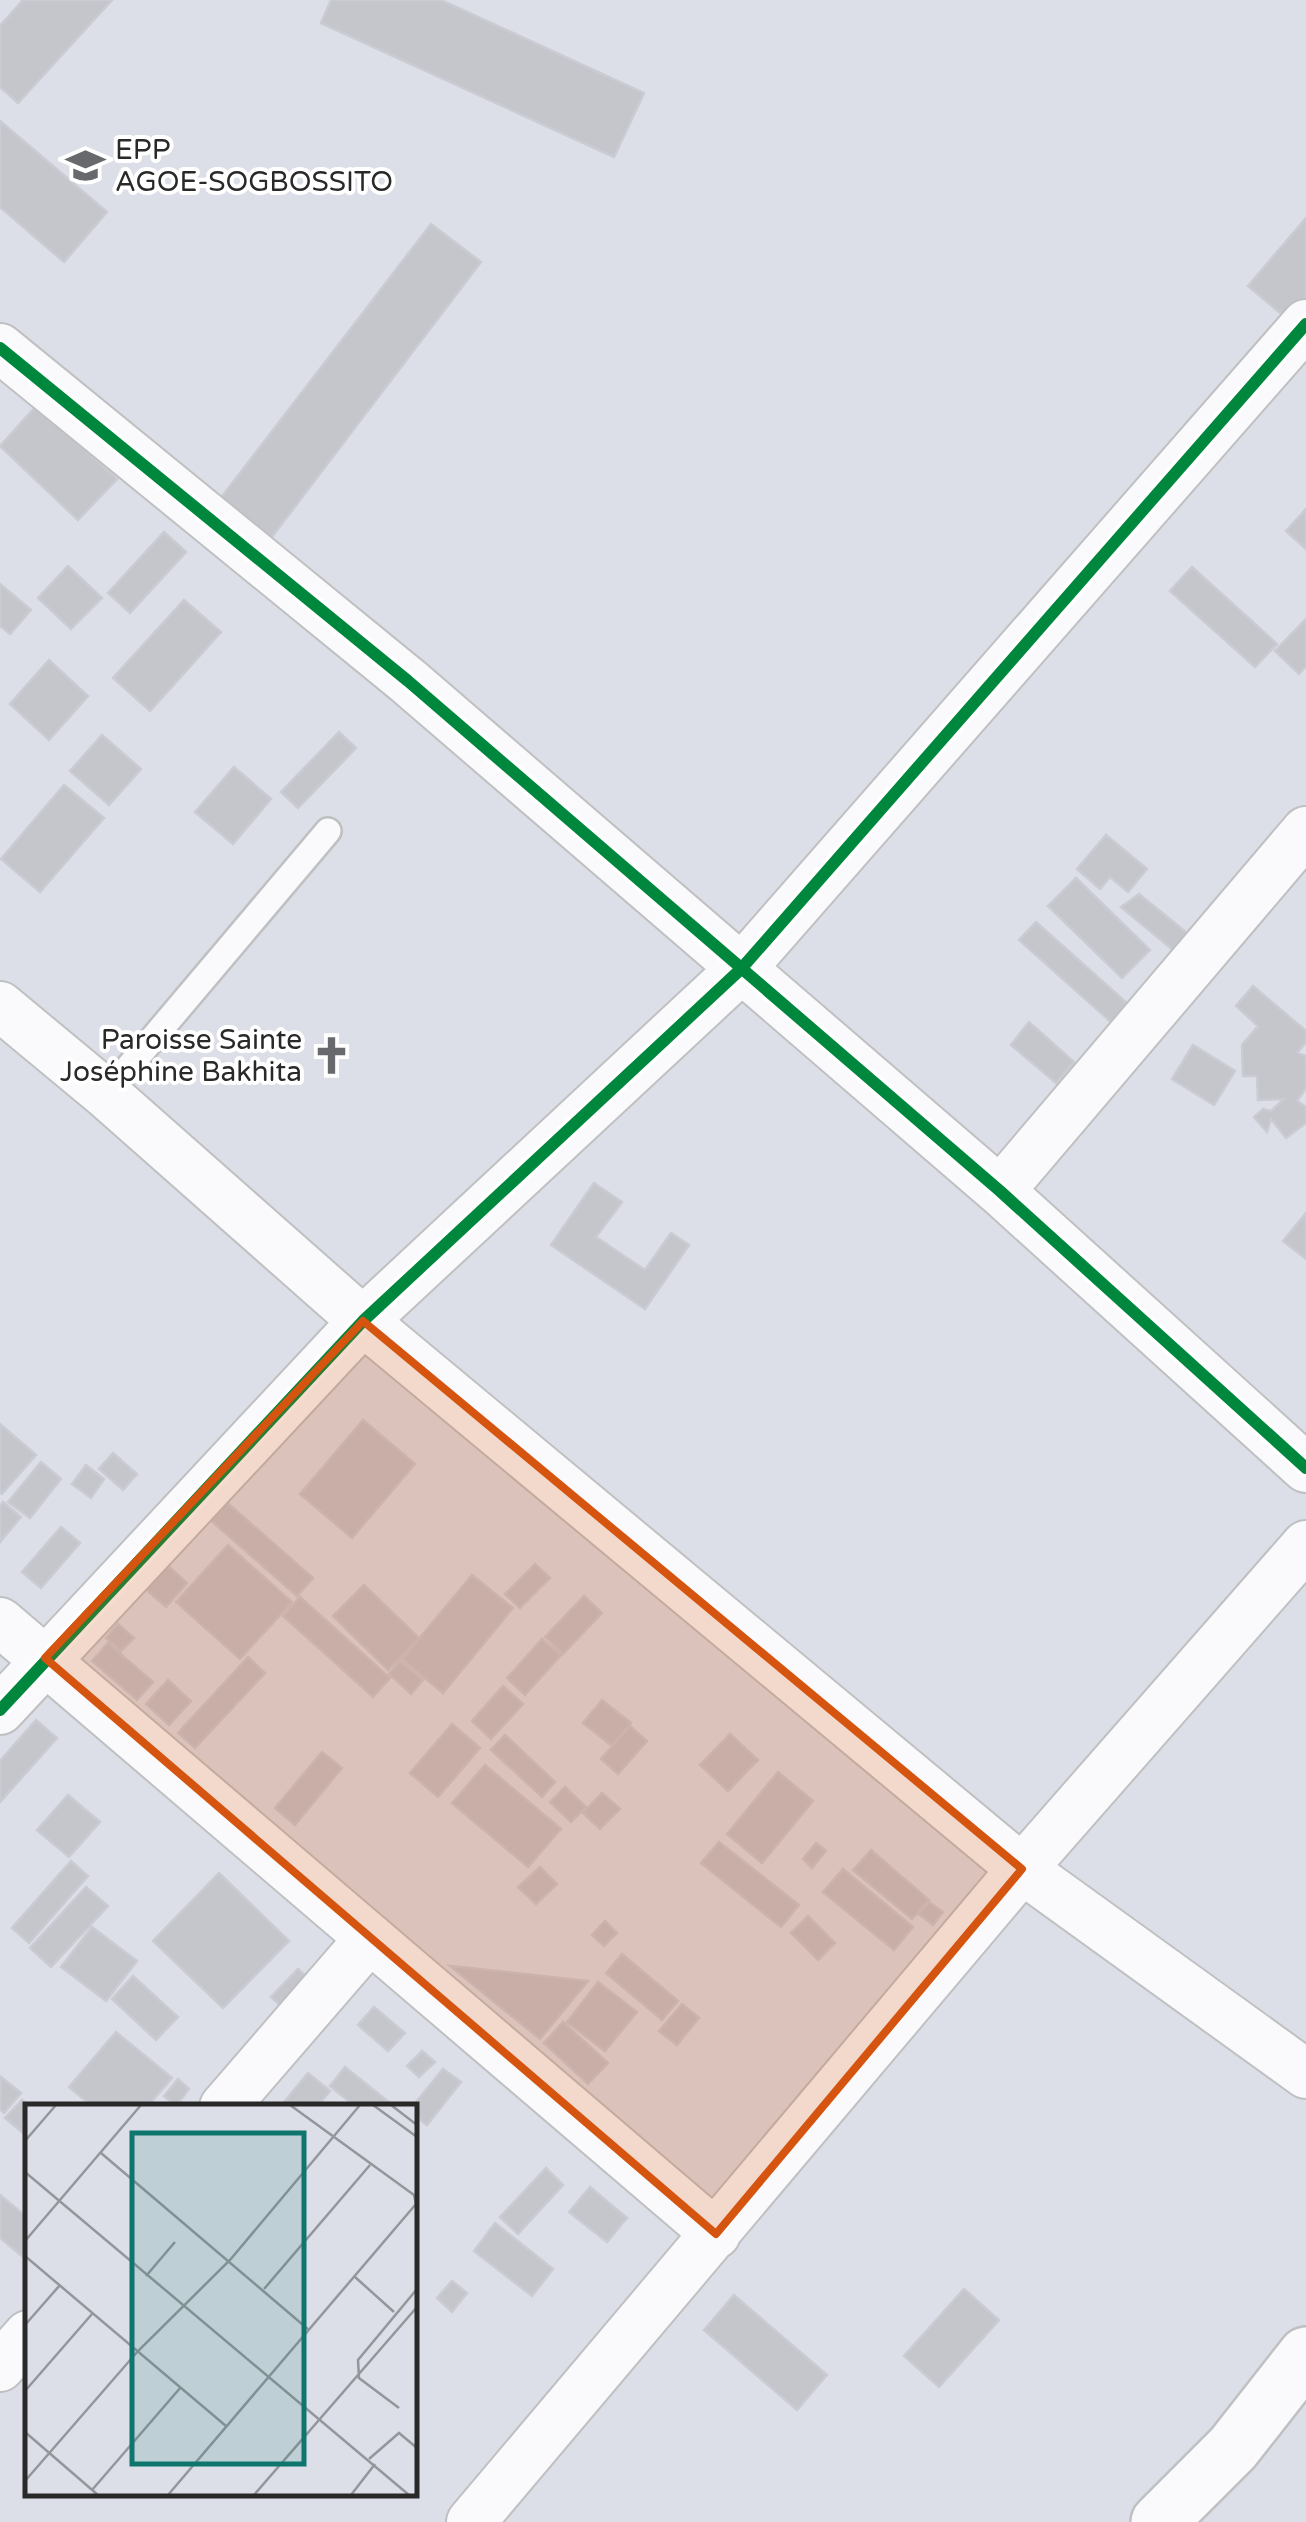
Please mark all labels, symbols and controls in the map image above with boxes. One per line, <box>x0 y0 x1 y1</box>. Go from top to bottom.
place label: EPP AGOE-SOGBOSSITO <box>115 133 393 199</box>
school or university icon: EPP AGOE-SOGBOSSITO <box>64 144 106 186</box>
place label: Paroisse Sainte Joséphine Bakhita <box>60 1023 302 1089</box>
church icon: Paroisse Sainte Joséphine Bakhita <box>311 1034 353 1076</box>
inset map <box>25 2104 418 2497</box>

